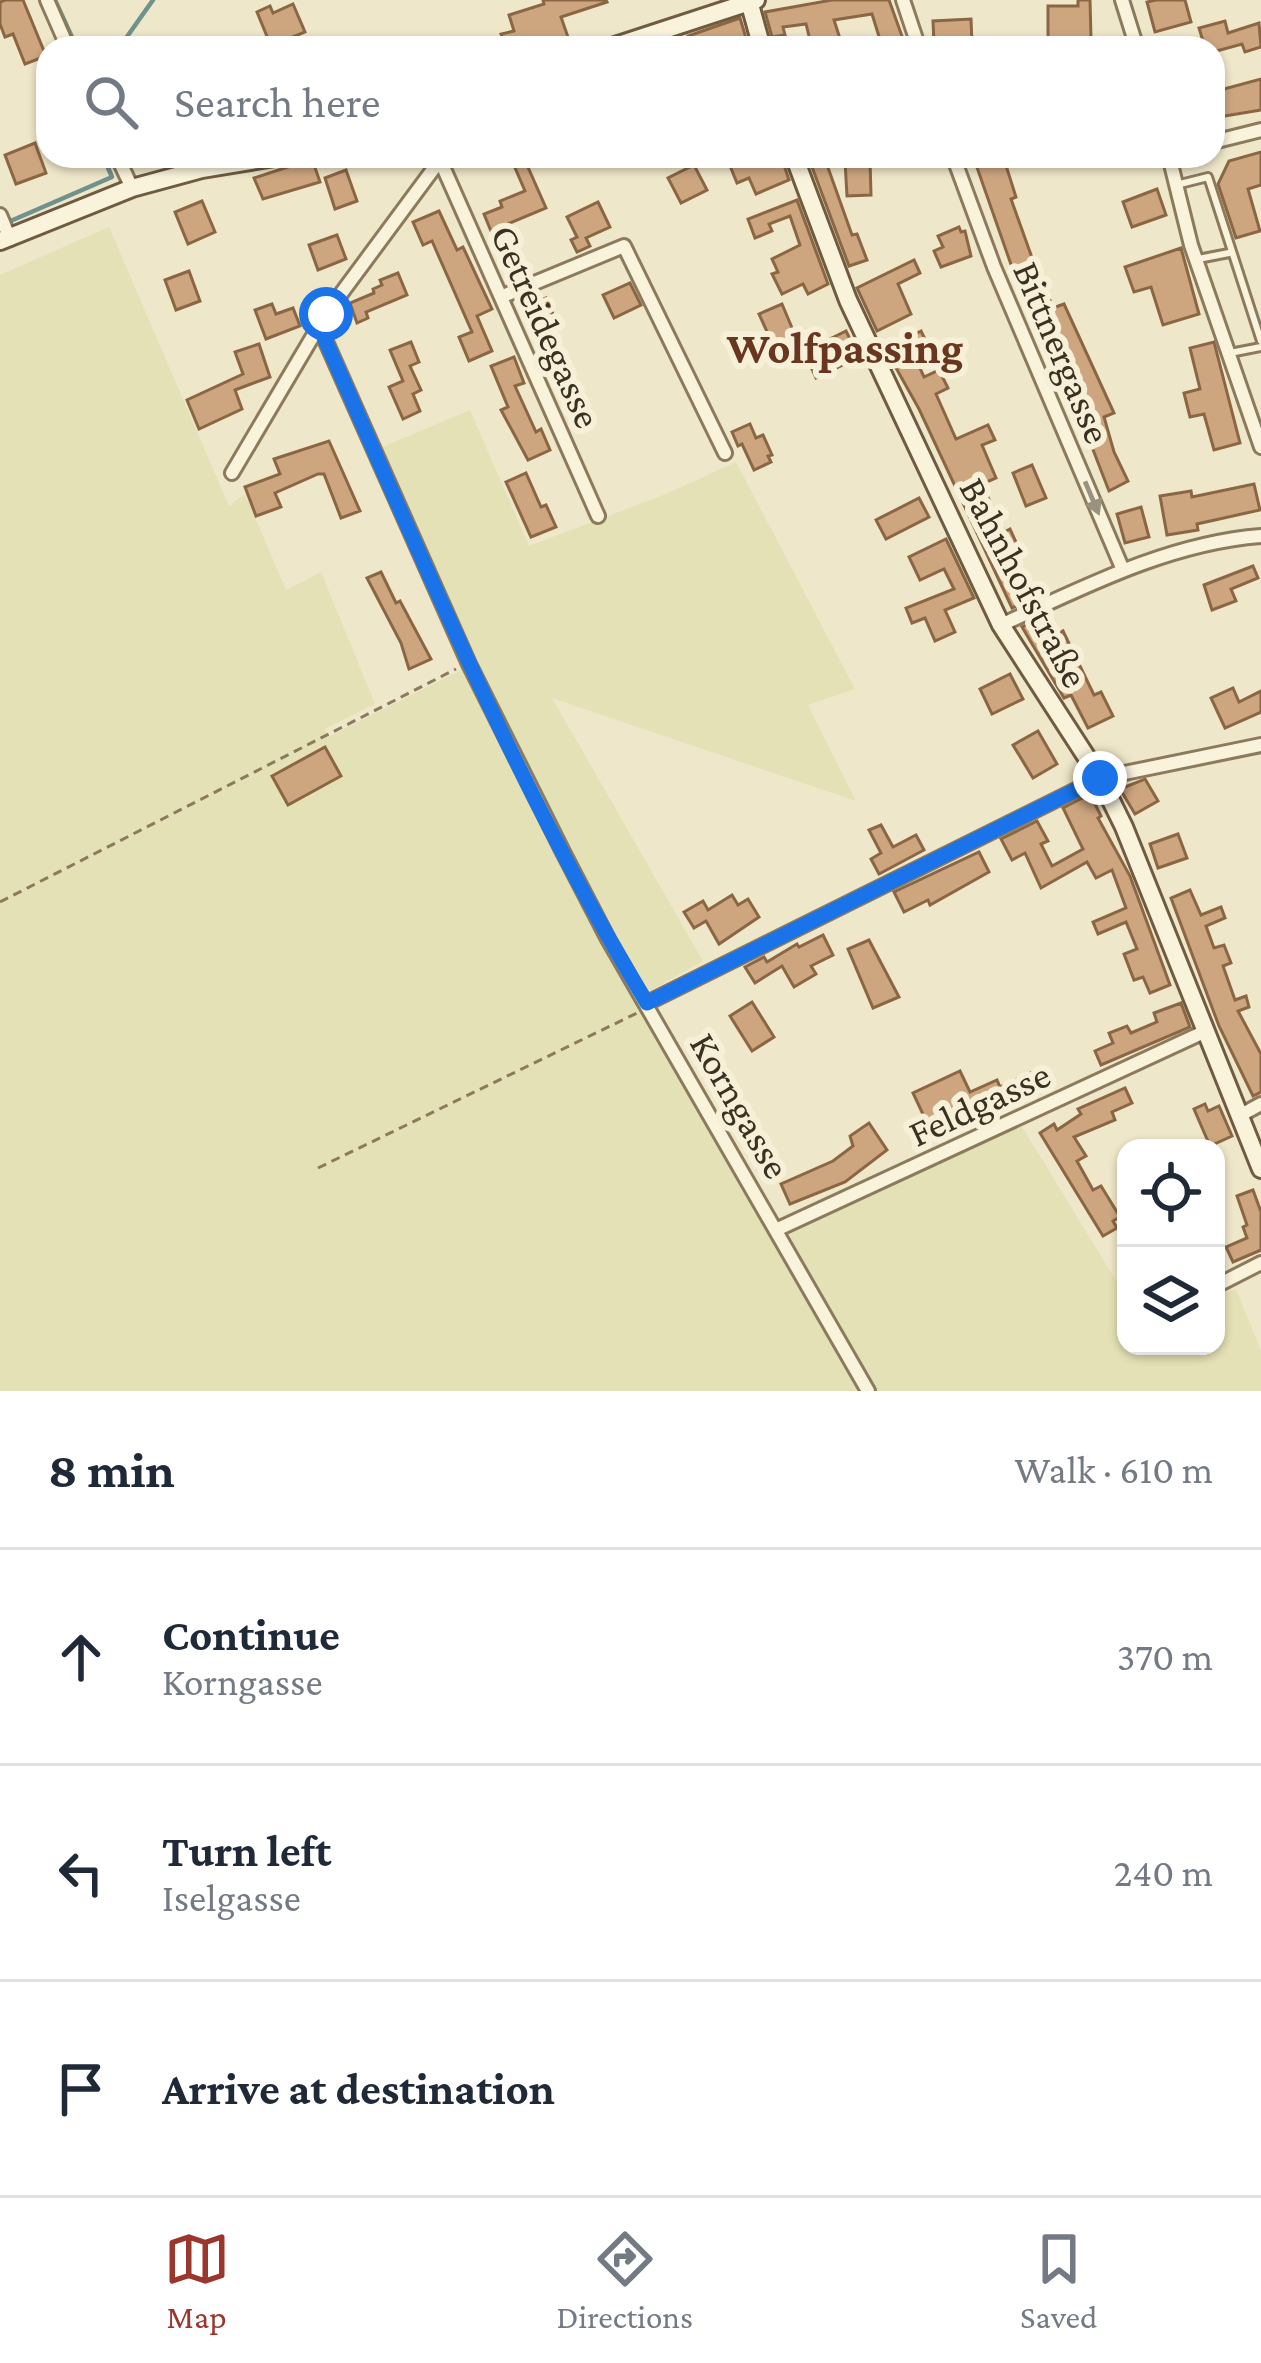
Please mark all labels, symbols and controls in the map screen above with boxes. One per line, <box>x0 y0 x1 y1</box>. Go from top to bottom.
search box <box>36 36 1225 168</box>
icon: search <box>78 69 144 135</box>
text: Search here <box>174 77 381 127</box>
street label: Getreidegasse <box>482 218 610 435</box>
street label: Bittnergasse <box>1004 255 1120 450</box>
route start <box>299 287 353 341</box>
district label: Wolfpassing <box>726 323 964 373</box>
street label: Bahnhofstraße <box>951 470 1098 694</box>
one-way arrow <box>1083 480 1102 516</box>
route end <box>1073 751 1127 805</box>
street label: Korngasse <box>681 1025 799 1186</box>
street label: Feldgasse <box>902 1052 1057 1156</box>
map controls <box>1117 1139 1225 1355</box>
button: locate <box>1117 1139 1225 1247</box>
button: layers <box>1117 1247 1225 1355</box>
text: 8 min <box>48 1441 175 1498</box>
text: Walk · 610 m <box>1015 1448 1213 1491</box>
text: Continue <box>162 1610 340 1660</box>
icon: ahead <box>48 1624 114 1690</box>
text: 370 m <box>1117 1635 1213 1678</box>
text: Korngasse <box>162 1660 323 1703</box>
text: Turn left <box>162 1826 331 1876</box>
icon: left <box>48 1840 114 1906</box>
text: 240 m <box>1114 1851 1213 1894</box>
text: Iselgasse <box>162 1876 301 1919</box>
icon: arrive <box>48 2056 114 2122</box>
text: Arrive at destination <box>162 2064 555 2114</box>
tab: Map <box>164 2226 230 2335</box>
tab: Directions <box>557 2226 693 2335</box>
tab: Saved <box>1020 2226 1097 2335</box>

